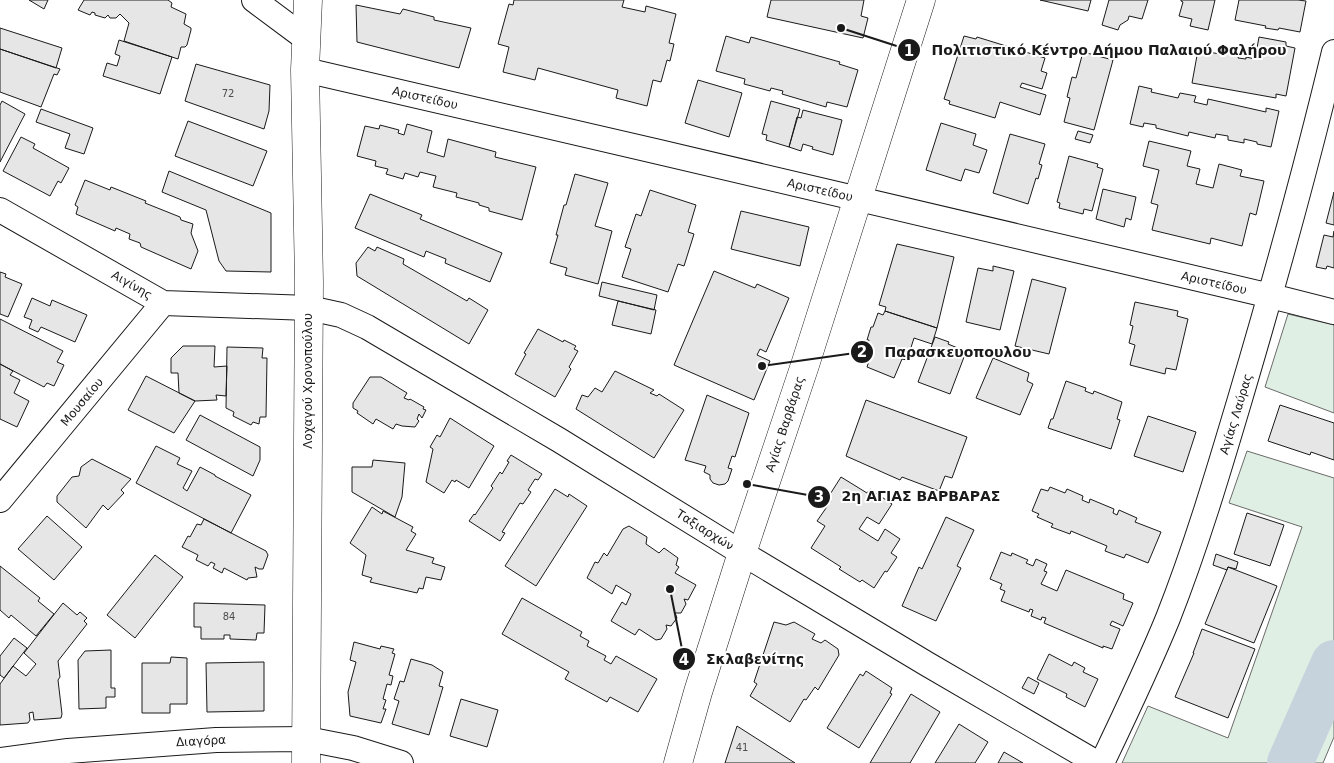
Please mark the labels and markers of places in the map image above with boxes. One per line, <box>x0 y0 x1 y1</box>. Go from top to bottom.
callout: Πολιτιστικό Κέντρο Δήμου Παλαιού Φαλήρου <box>896 36 1296 65</box>
callout: Παρασκευοπουλου <box>850 337 1041 366</box>
callout: 2η ΑΓΙΑΣ ΒΑΡΒΑΡΑΣ <box>806 482 1010 511</box>
callout: Σκλαβενίτης <box>671 645 814 674</box>

